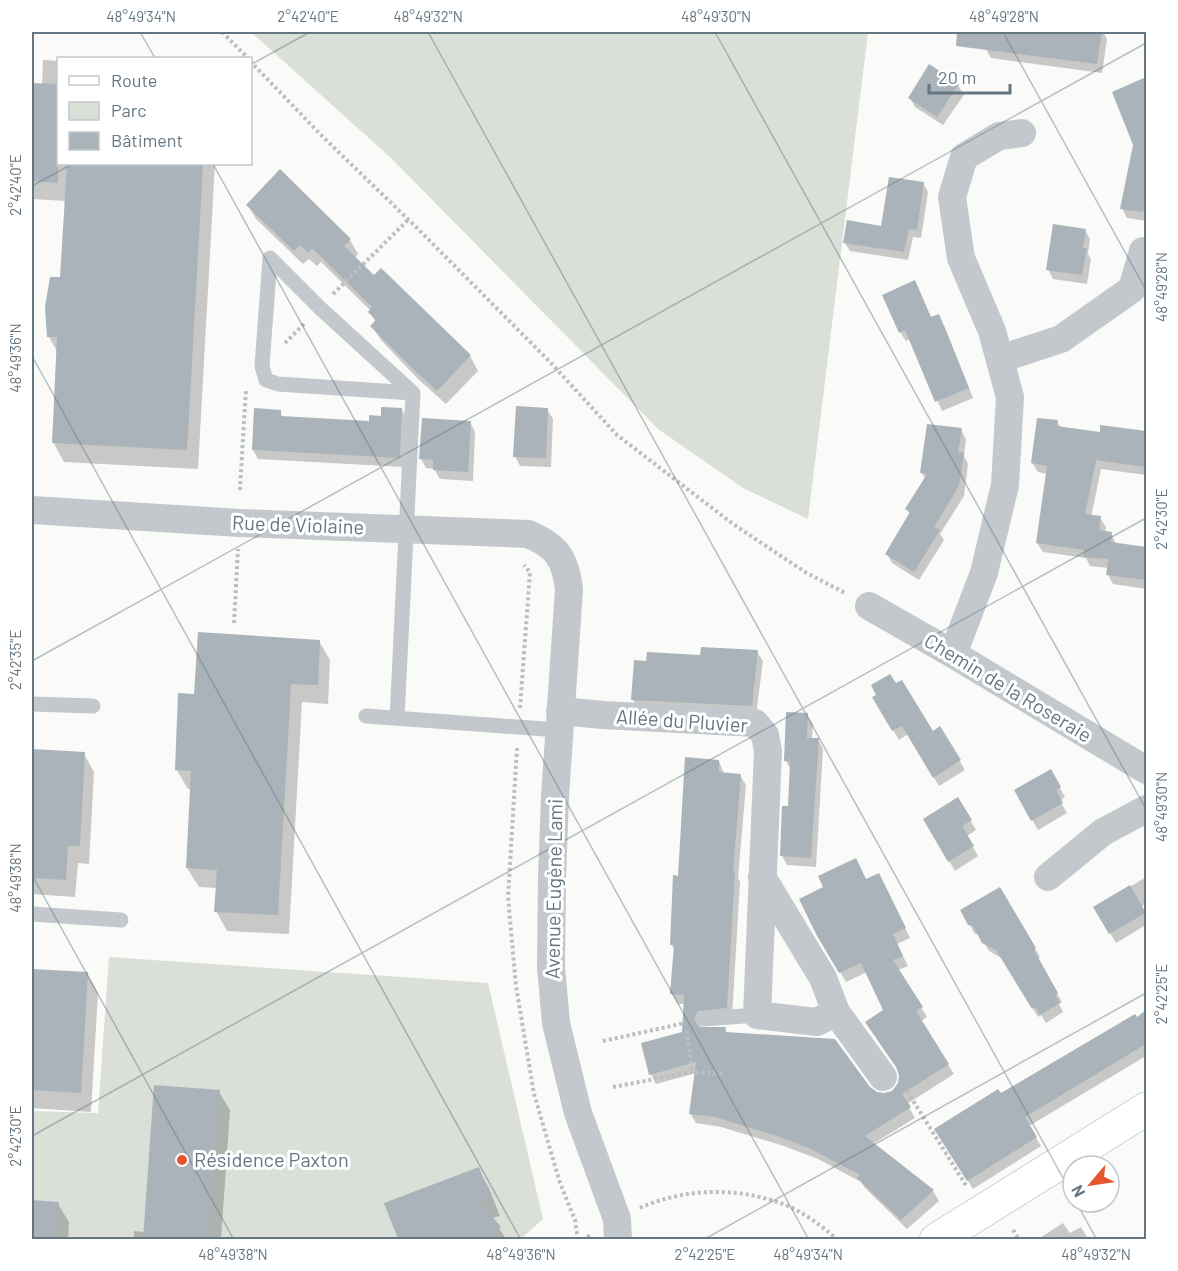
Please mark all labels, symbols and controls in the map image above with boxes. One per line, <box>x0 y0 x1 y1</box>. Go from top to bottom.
text: 48°49'34"N <box>106 7 176 25</box>
text: 2°42'40"E <box>277 7 339 25</box>
text: 48°49'32"N <box>393 7 463 25</box>
text: 48°49'30"N <box>681 7 751 25</box>
text: 48°49'28"N <box>969 7 1039 25</box>
legend <box>57 57 252 165</box>
scale bar <box>929 57 1010 95</box>
text: 20 m <box>938 66 976 88</box>
text: Route <box>111 69 157 91</box>
text: Parc <box>111 99 147 121</box>
text: Bâtiment <box>111 129 183 151</box>
text: 2°42'40"E <box>6 154 24 216</box>
text: 48°49'28"N <box>1152 252 1170 322</box>
text: 48°49'36"N <box>6 323 24 393</box>
text: 2°42'30"E <box>1152 488 1170 550</box>
street label: Rue de Violaine <box>232 510 365 538</box>
street label: Chemin de la Roseraie <box>921 628 1096 747</box>
text: 2°42'35"E <box>6 630 24 690</box>
street label: Allée du Pluvier <box>615 703 749 737</box>
text: 48°49'30"N <box>1152 772 1170 842</box>
street label: Avenue Eugène Lami <box>539 799 567 979</box>
text: 48°49'38"N <box>6 843 24 913</box>
text: 2°42'25"E <box>1152 964 1170 1024</box>
text: 2°42'30"E <box>6 1105 24 1167</box>
place label: Résidence Paxton <box>194 1147 349 1171</box>
marker: Résidence Paxton <box>175 1153 189 1167</box>
north arrow <box>1061 1154 1121 1214</box>
text: N <box>1067 1182 1088 1201</box>
text: 48°49'38"N <box>198 1245 268 1263</box>
text: 48°49'36"N <box>486 1245 556 1263</box>
text: 2°42'25"E <box>675 1245 735 1263</box>
text: 48°49'34"N <box>773 1245 843 1263</box>
text: 48°49'32"N <box>1061 1245 1131 1263</box>

